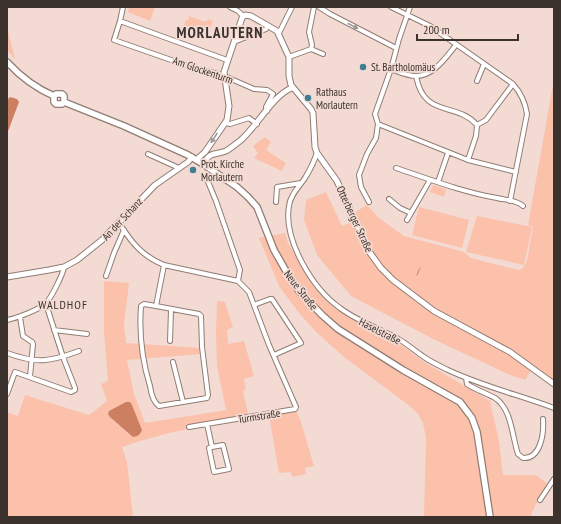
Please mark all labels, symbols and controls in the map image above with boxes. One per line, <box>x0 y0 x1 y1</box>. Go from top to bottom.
scale bar <box>417 16 518 42</box>
text: 200 m <box>423 22 450 37</box>
district label: MORLAUTERN <box>177 23 263 42</box>
one-way arrow <box>347 23 359 29</box>
street label: Am Glockenturm <box>171 53 235 87</box>
place label: St. Bartholomäus <box>371 60 435 74</box>
marker: St. Bartholomäus <box>358 62 368 72</box>
place label: Rathaus Morlautern <box>316 85 358 112</box>
marker: Rathaus Morlautern <box>303 93 313 103</box>
one-way arrow <box>210 132 217 144</box>
place label: Prot. Kirche Morlautern <box>201 157 245 184</box>
marker: Prot. Kirche Morlautern <box>188 165 198 175</box>
street label: Otterberger Straße <box>334 184 377 255</box>
street label: An der Schanz <box>99 195 145 243</box>
street label: Neue Straße <box>281 267 321 313</box>
district label: WALDHOF <box>38 297 88 312</box>
street label: Haselstraße <box>357 315 404 348</box>
street label: Turmstraße <box>237 406 282 426</box>

